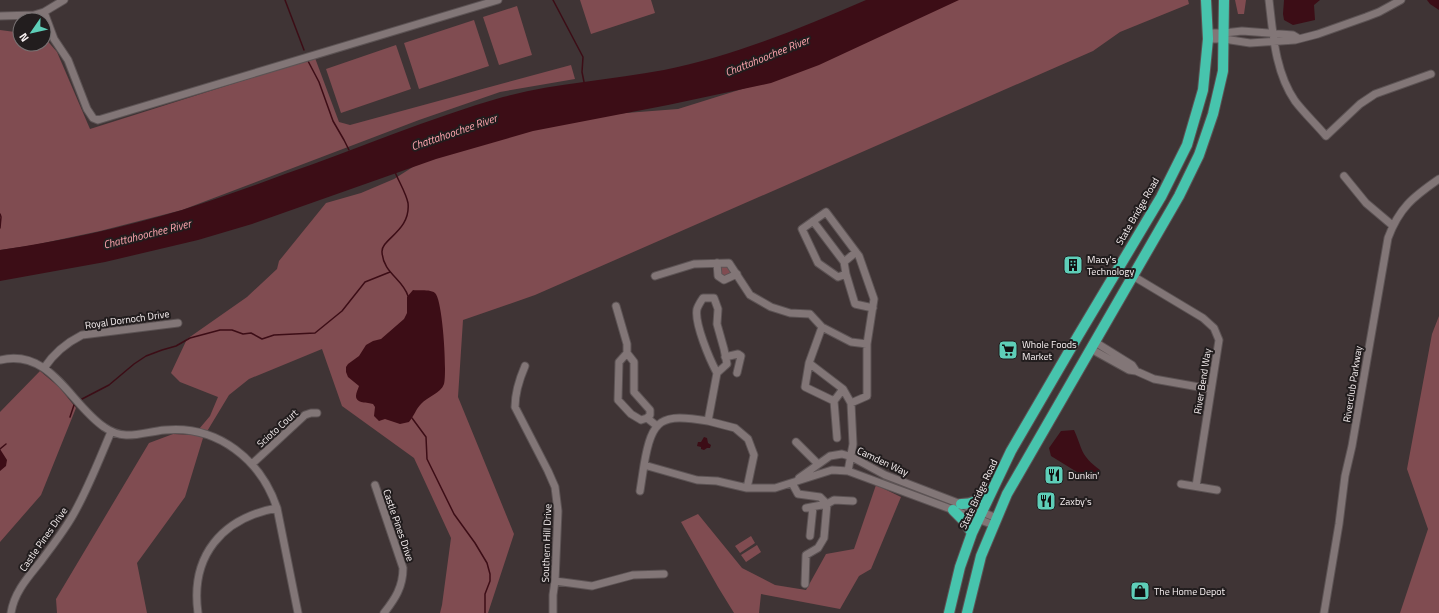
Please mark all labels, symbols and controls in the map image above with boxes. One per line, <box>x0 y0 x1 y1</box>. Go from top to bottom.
north arrow <box>12 12 52 52</box>
text: N <box>15 30 32 45</box>
water label: Chattahoochee River <box>722 31 813 80</box>
water label: Chattahoochee River <box>409 109 500 154</box>
street label: State Bridge Road <box>1112 175 1163 248</box>
water label: Chattahoochee River <box>101 215 194 253</box>
place label: Macy's Technology <box>1087 252 1135 279</box>
building icon: Macy's Technology <box>1062 254 1084 276</box>
street label: Royal Dornoch Drive <box>84 306 170 333</box>
place label: Whole Foods Market <box>1022 337 1077 364</box>
supermarket icon: Whole Foods Market <box>997 339 1019 361</box>
street label: Riverclub Parkway <box>1339 345 1366 423</box>
street label: River Bend Way <box>1190 347 1215 415</box>
street label: Scioto Court <box>253 405 302 451</box>
street label: Camden Way <box>855 443 911 480</box>
street label: State Bridge Road <box>956 457 1001 532</box>
restaurant icon: Dunkin' <box>1043 464 1065 486</box>
place label: Dunkin' <box>1068 468 1099 483</box>
street label: Castle Pines Drive <box>379 487 418 563</box>
restaurant icon: Zaxby's <box>1035 490 1057 512</box>
place label: Zaxby's <box>1060 494 1092 509</box>
street label: Southern Hill Drive <box>538 503 555 583</box>
street label: Castle Pines Drive <box>16 504 71 574</box>
shop icon: The Home Depot <box>1129 580 1151 602</box>
place label: The Home Depot <box>1154 584 1225 599</box>

